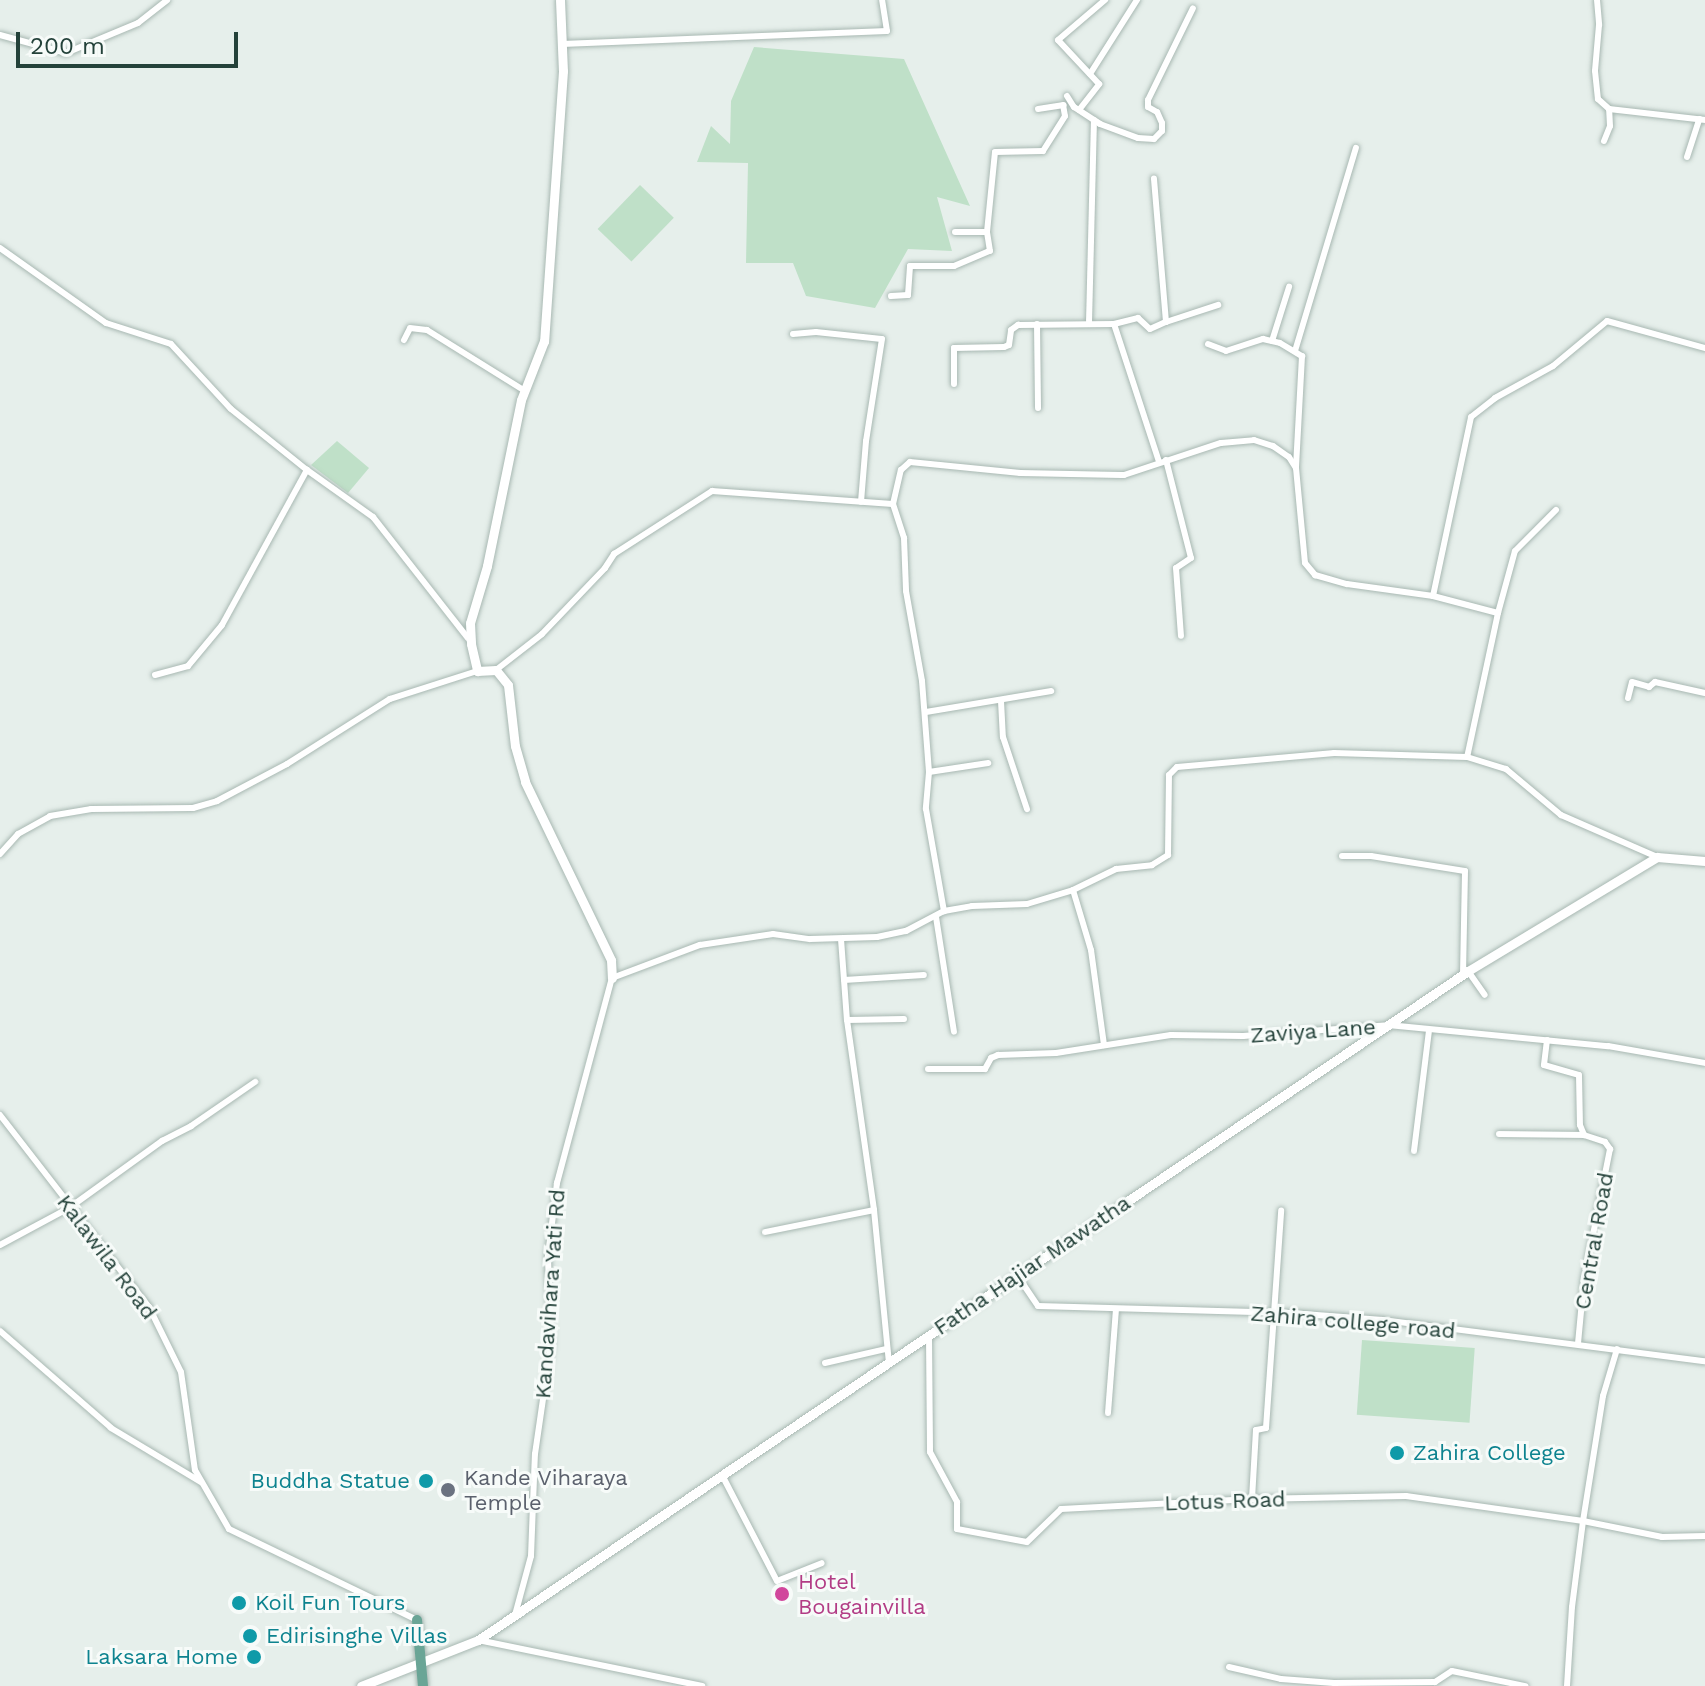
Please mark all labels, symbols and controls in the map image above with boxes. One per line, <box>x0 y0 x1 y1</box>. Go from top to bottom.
scale bar <box>20 16 242 66</box>
text: 200 m <box>30 32 105 60</box>
street label: Zaviya Lane <box>1249 1013 1377 1049</box>
street label: Central Road <box>1569 1170 1619 1312</box>
street label: Kandavihara Yati Rd <box>529 1188 571 1400</box>
street label: Kalawila Road <box>51 1189 163 1325</box>
street label: Fatha Hajiar Mawatha <box>928 1189 1136 1341</box>
street label: Zahira college road <box>1249 1300 1457 1344</box>
place label: Zahira College <box>1413 1440 1566 1466</box>
marker: Zahira College <box>1388 1444 1406 1462</box>
place label: Kande Viharaya Temple <box>464 1464 628 1516</box>
place label: Buddha Statue <box>250 1468 410 1494</box>
marker: Buddha Statue <box>417 1472 435 1490</box>
marker: Kande Viharaya Temple <box>439 1481 457 1499</box>
street label: Lotus Road <box>1164 1486 1286 1516</box>
place label: Hotel Bougainvilla <box>798 1568 926 1620</box>
marker: Hotel Bougainvilla <box>773 1585 791 1603</box>
place label: Koil Fun Tours <box>255 1590 407 1616</box>
marker: Koil Fun Tours <box>230 1594 248 1612</box>
place label: Edirisinghe Villas <box>266 1623 448 1649</box>
marker: Edirisinghe Villas <box>241 1627 259 1645</box>
place label: Laksara Home <box>85 1644 238 1670</box>
marker: Laksara Home <box>245 1648 263 1666</box>

